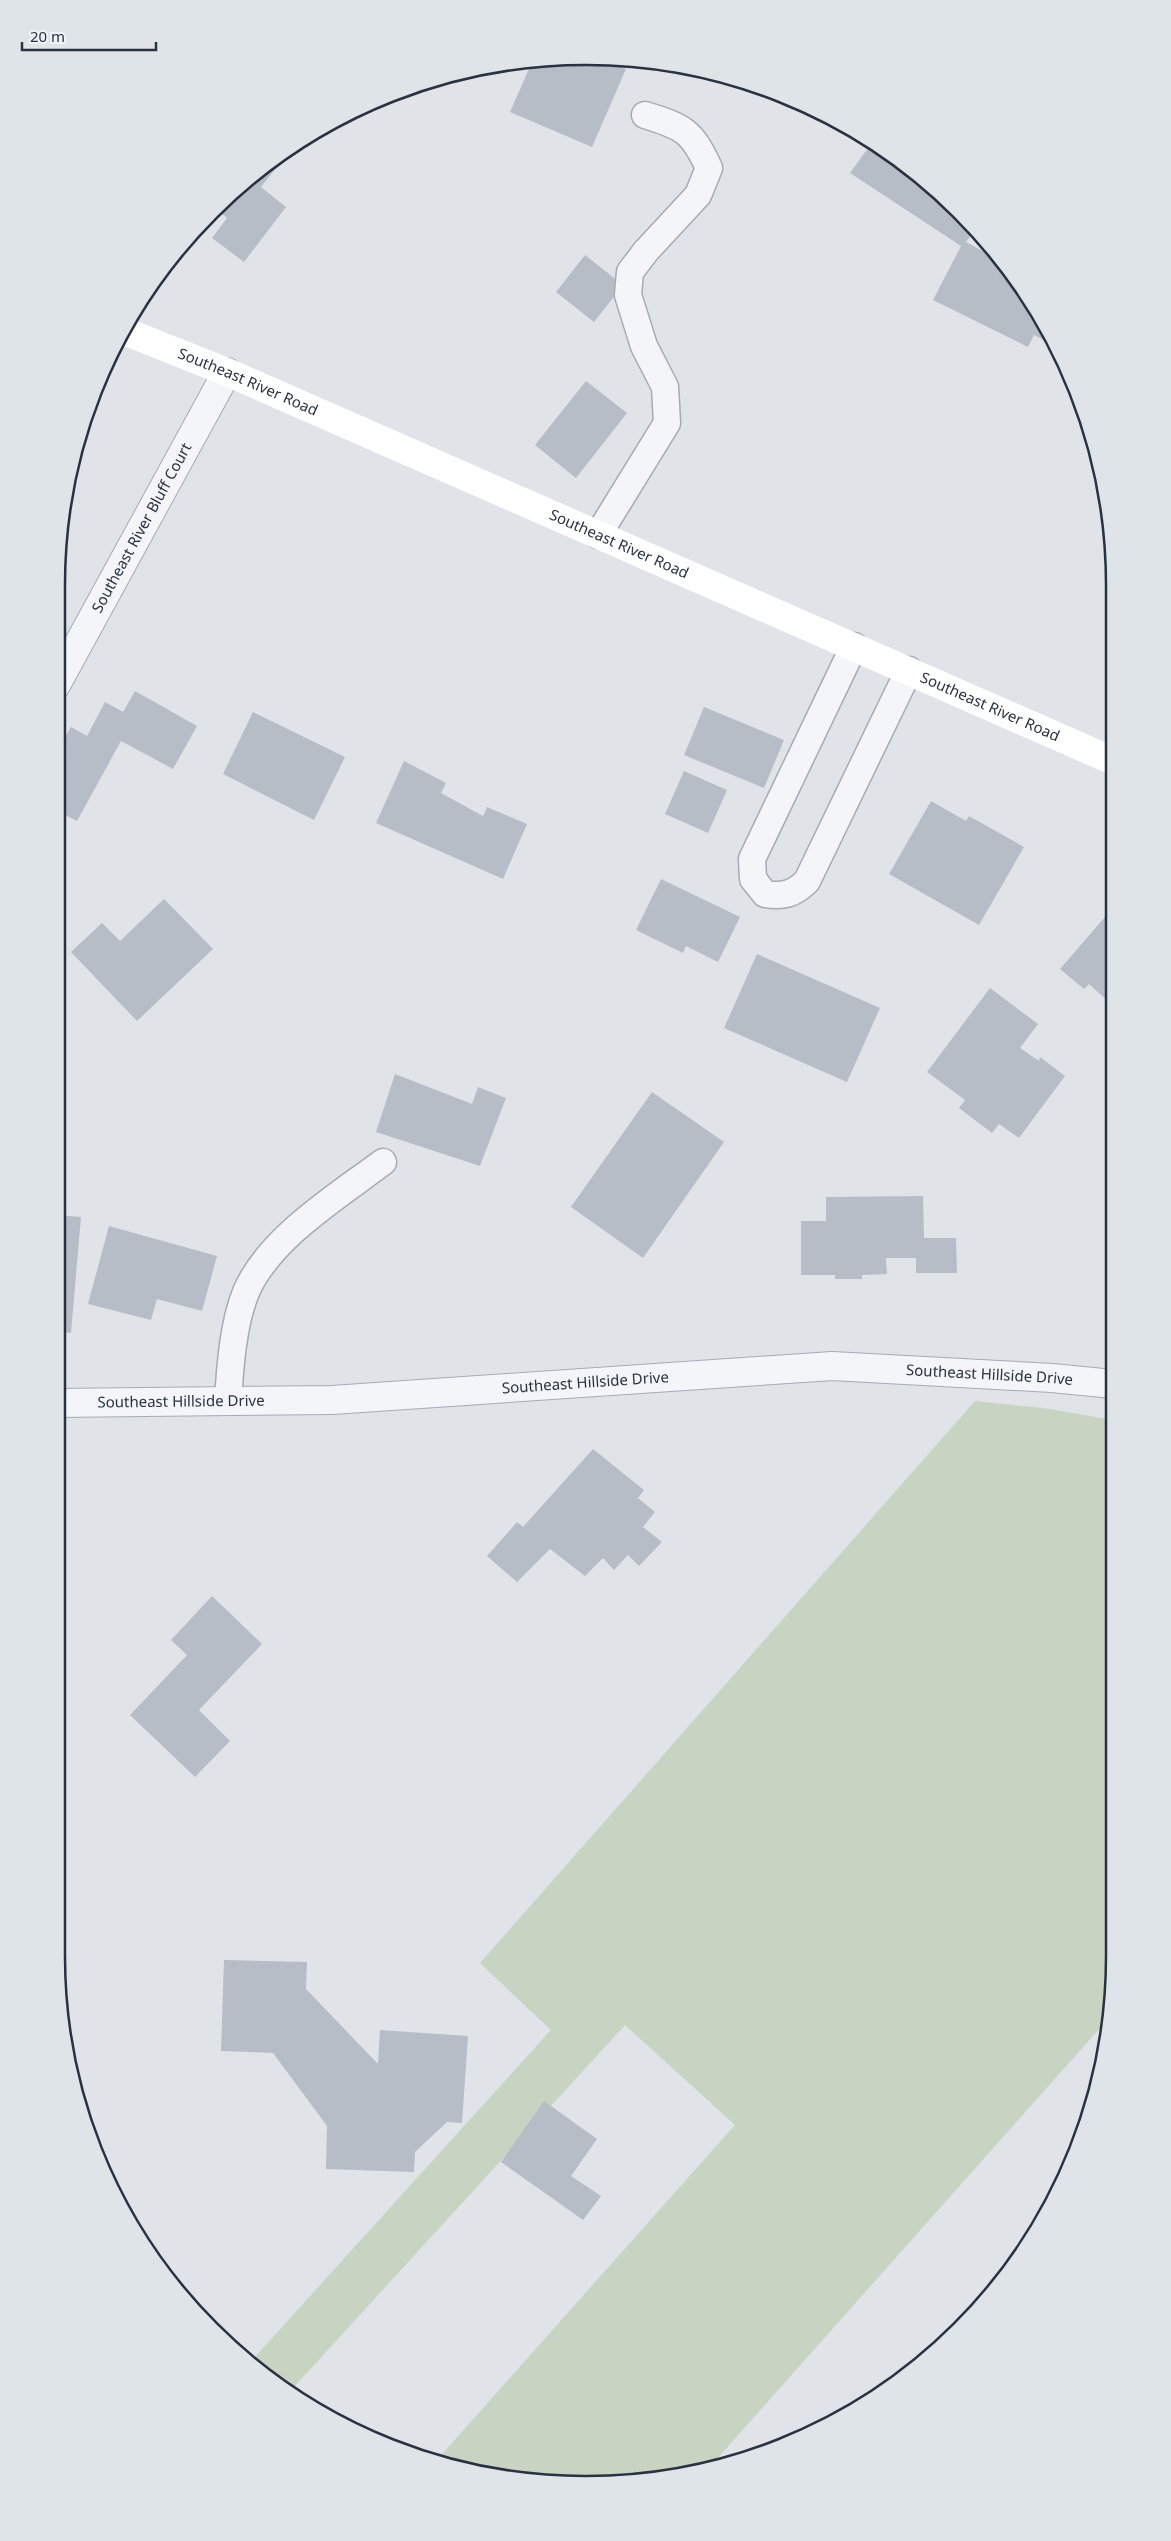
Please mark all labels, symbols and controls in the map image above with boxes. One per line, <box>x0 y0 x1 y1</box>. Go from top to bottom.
scale bar <box>22 20 156 52</box>
text: 20 m <box>30 26 65 46</box>
street label: Southeast River Road <box>175 343 321 420</box>
street label: Southeast River Bluff Court <box>86 438 196 616</box>
street label: Southeast River Road <box>547 504 692 582</box>
street label: Southeast River Road <box>917 667 1063 745</box>
street label: Southeast Hillside Drive <box>906 1359 1074 1389</box>
street label: Southeast Hillside Drive <box>501 1366 669 1397</box>
street label: Southeast Hillside Drive <box>97 1390 265 1412</box>

